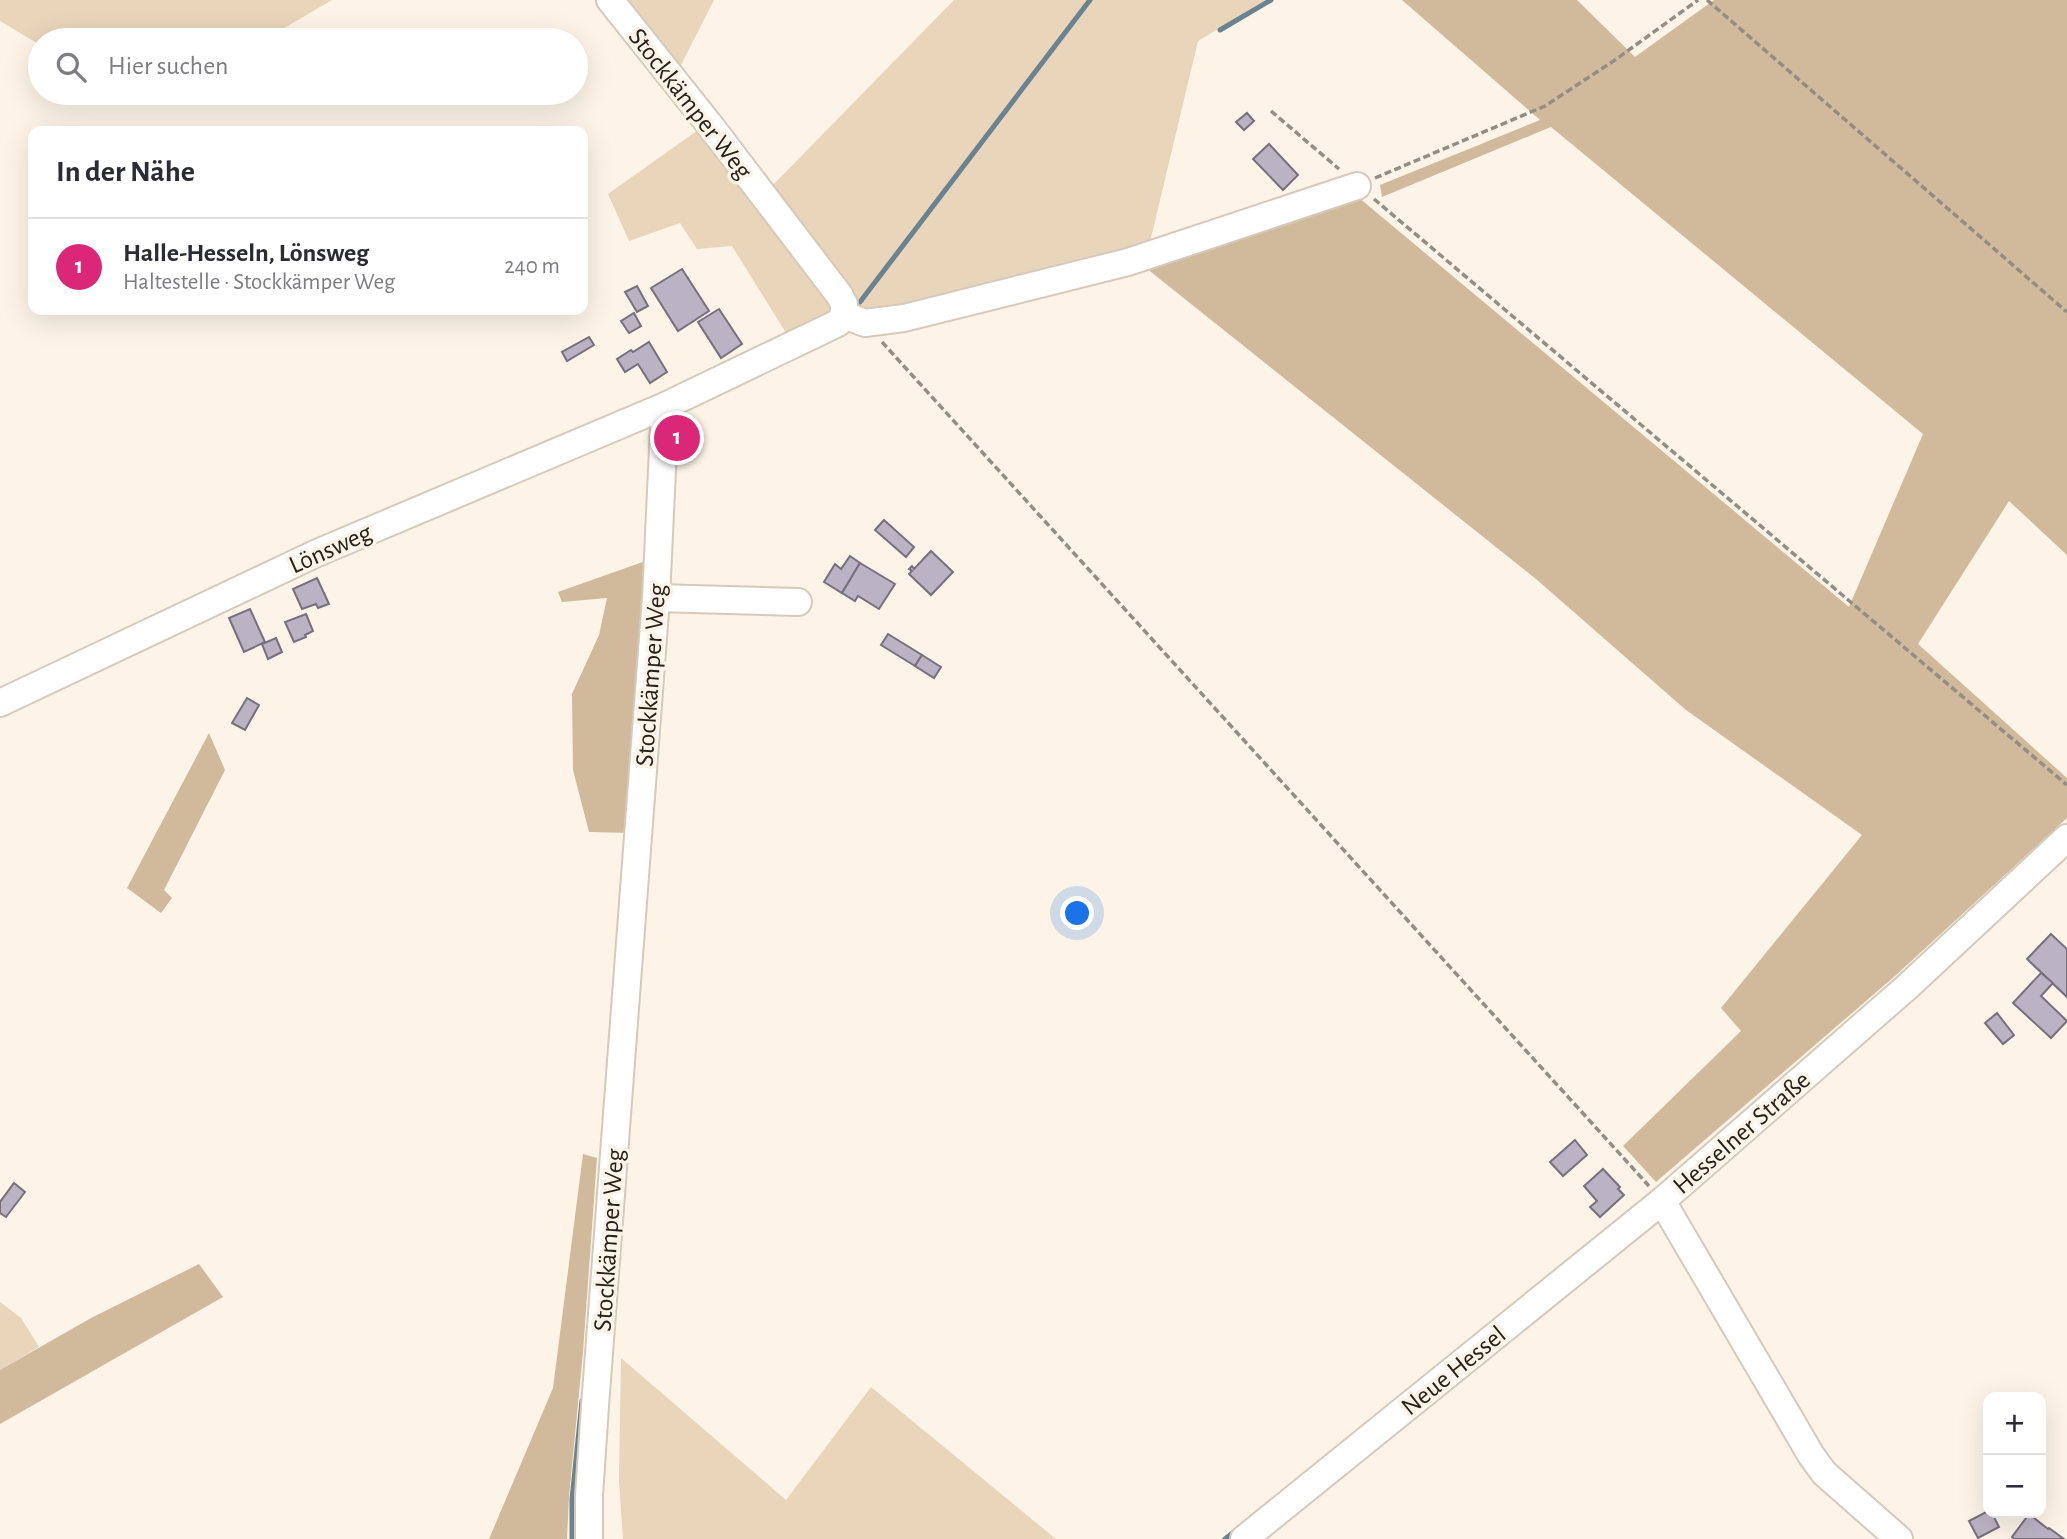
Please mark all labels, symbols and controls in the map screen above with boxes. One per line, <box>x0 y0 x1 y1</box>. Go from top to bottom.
street label: Stockkämper Weg <box>624 23 757 184</box>
search box <box>28 28 588 105</box>
icon: search <box>52 48 90 86</box>
text: Hier suchen <box>108 53 229 79</box>
text: In der Nähe <box>56 157 195 187</box>
text: Halle-Hesseln, Lönsweg <box>123 240 369 266</box>
text: 1 <box>75 255 83 278</box>
text: 240 m <box>504 255 560 278</box>
text: Haltestelle · Stockkämper Weg <box>123 271 395 294</box>
pin: 1 <box>654 412 700 464</box>
street label: Lönsweg <box>285 519 376 579</box>
street label: Stockkämper Weg <box>632 583 670 767</box>
your location <box>1060 896 1094 930</box>
street label: Hesselner Straße <box>1668 1066 1815 1199</box>
street label: Stockkämper Weg <box>590 1148 628 1332</box>
street label: Neue Hessel <box>1397 1321 1511 1420</box>
map controls <box>1983 1392 2046 1518</box>
button: + <box>1983 1392 2046 1455</box>
button: − <box>1983 1455 2046 1518</box>

